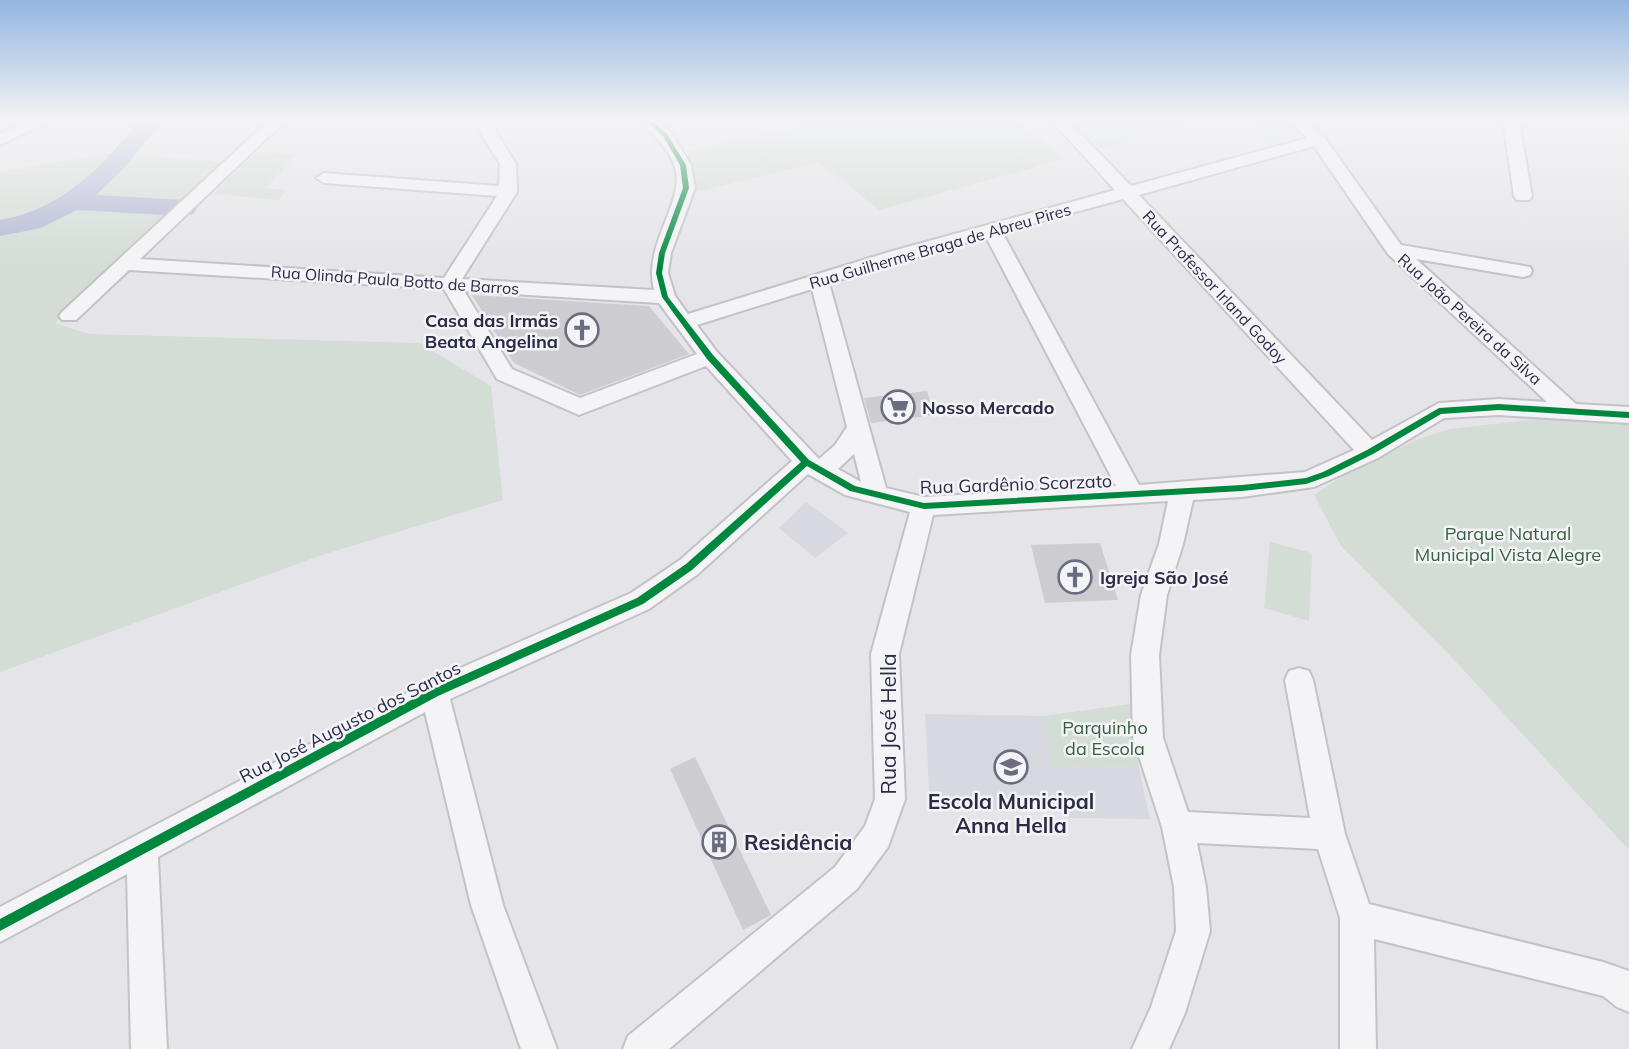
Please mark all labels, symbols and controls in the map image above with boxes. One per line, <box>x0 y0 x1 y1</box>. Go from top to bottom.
street label: Rua Guilherme Braga de Abreu Pires <box>807 199 1073 293</box>
street label: Rua Professor Irland Godoy <box>1139 206 1292 368</box>
street label: Rua João Pereira da Silva <box>1394 249 1546 389</box>
street label: Rua Olinda Paula Botto de Barros <box>270 261 520 299</box>
place label: Casa das Irmãs Beata Angelina <box>425 309 558 353</box>
church icon: Casa das Irmãs Beata Angelina <box>563 311 601 349</box>
supermarket icon: Nosso Mercado <box>879 388 917 426</box>
place label: Nosso Mercado <box>922 396 1054 419</box>
street label: Rua Gardênio Scorzato <box>919 469 1113 499</box>
park label: Parque Natural Municipal Vista Alegre <box>1415 522 1601 566</box>
church icon: Igreja São José <box>1056 558 1094 596</box>
place label: Igreja São José <box>1100 566 1228 589</box>
street label: Rua José Hella <box>875 653 901 795</box>
street label: Rua José Augusto dos Santos <box>235 656 465 788</box>
park label: Parquinho da Escola <box>1062 716 1148 760</box>
school or university icon: Escola Municipal Anna Hella <box>992 748 1030 786</box>
place label: Escola Municipal Anna Hella <box>928 788 1094 838</box>
building icon: Residência <box>700 823 738 861</box>
place label: Residência <box>744 829 852 855</box>

